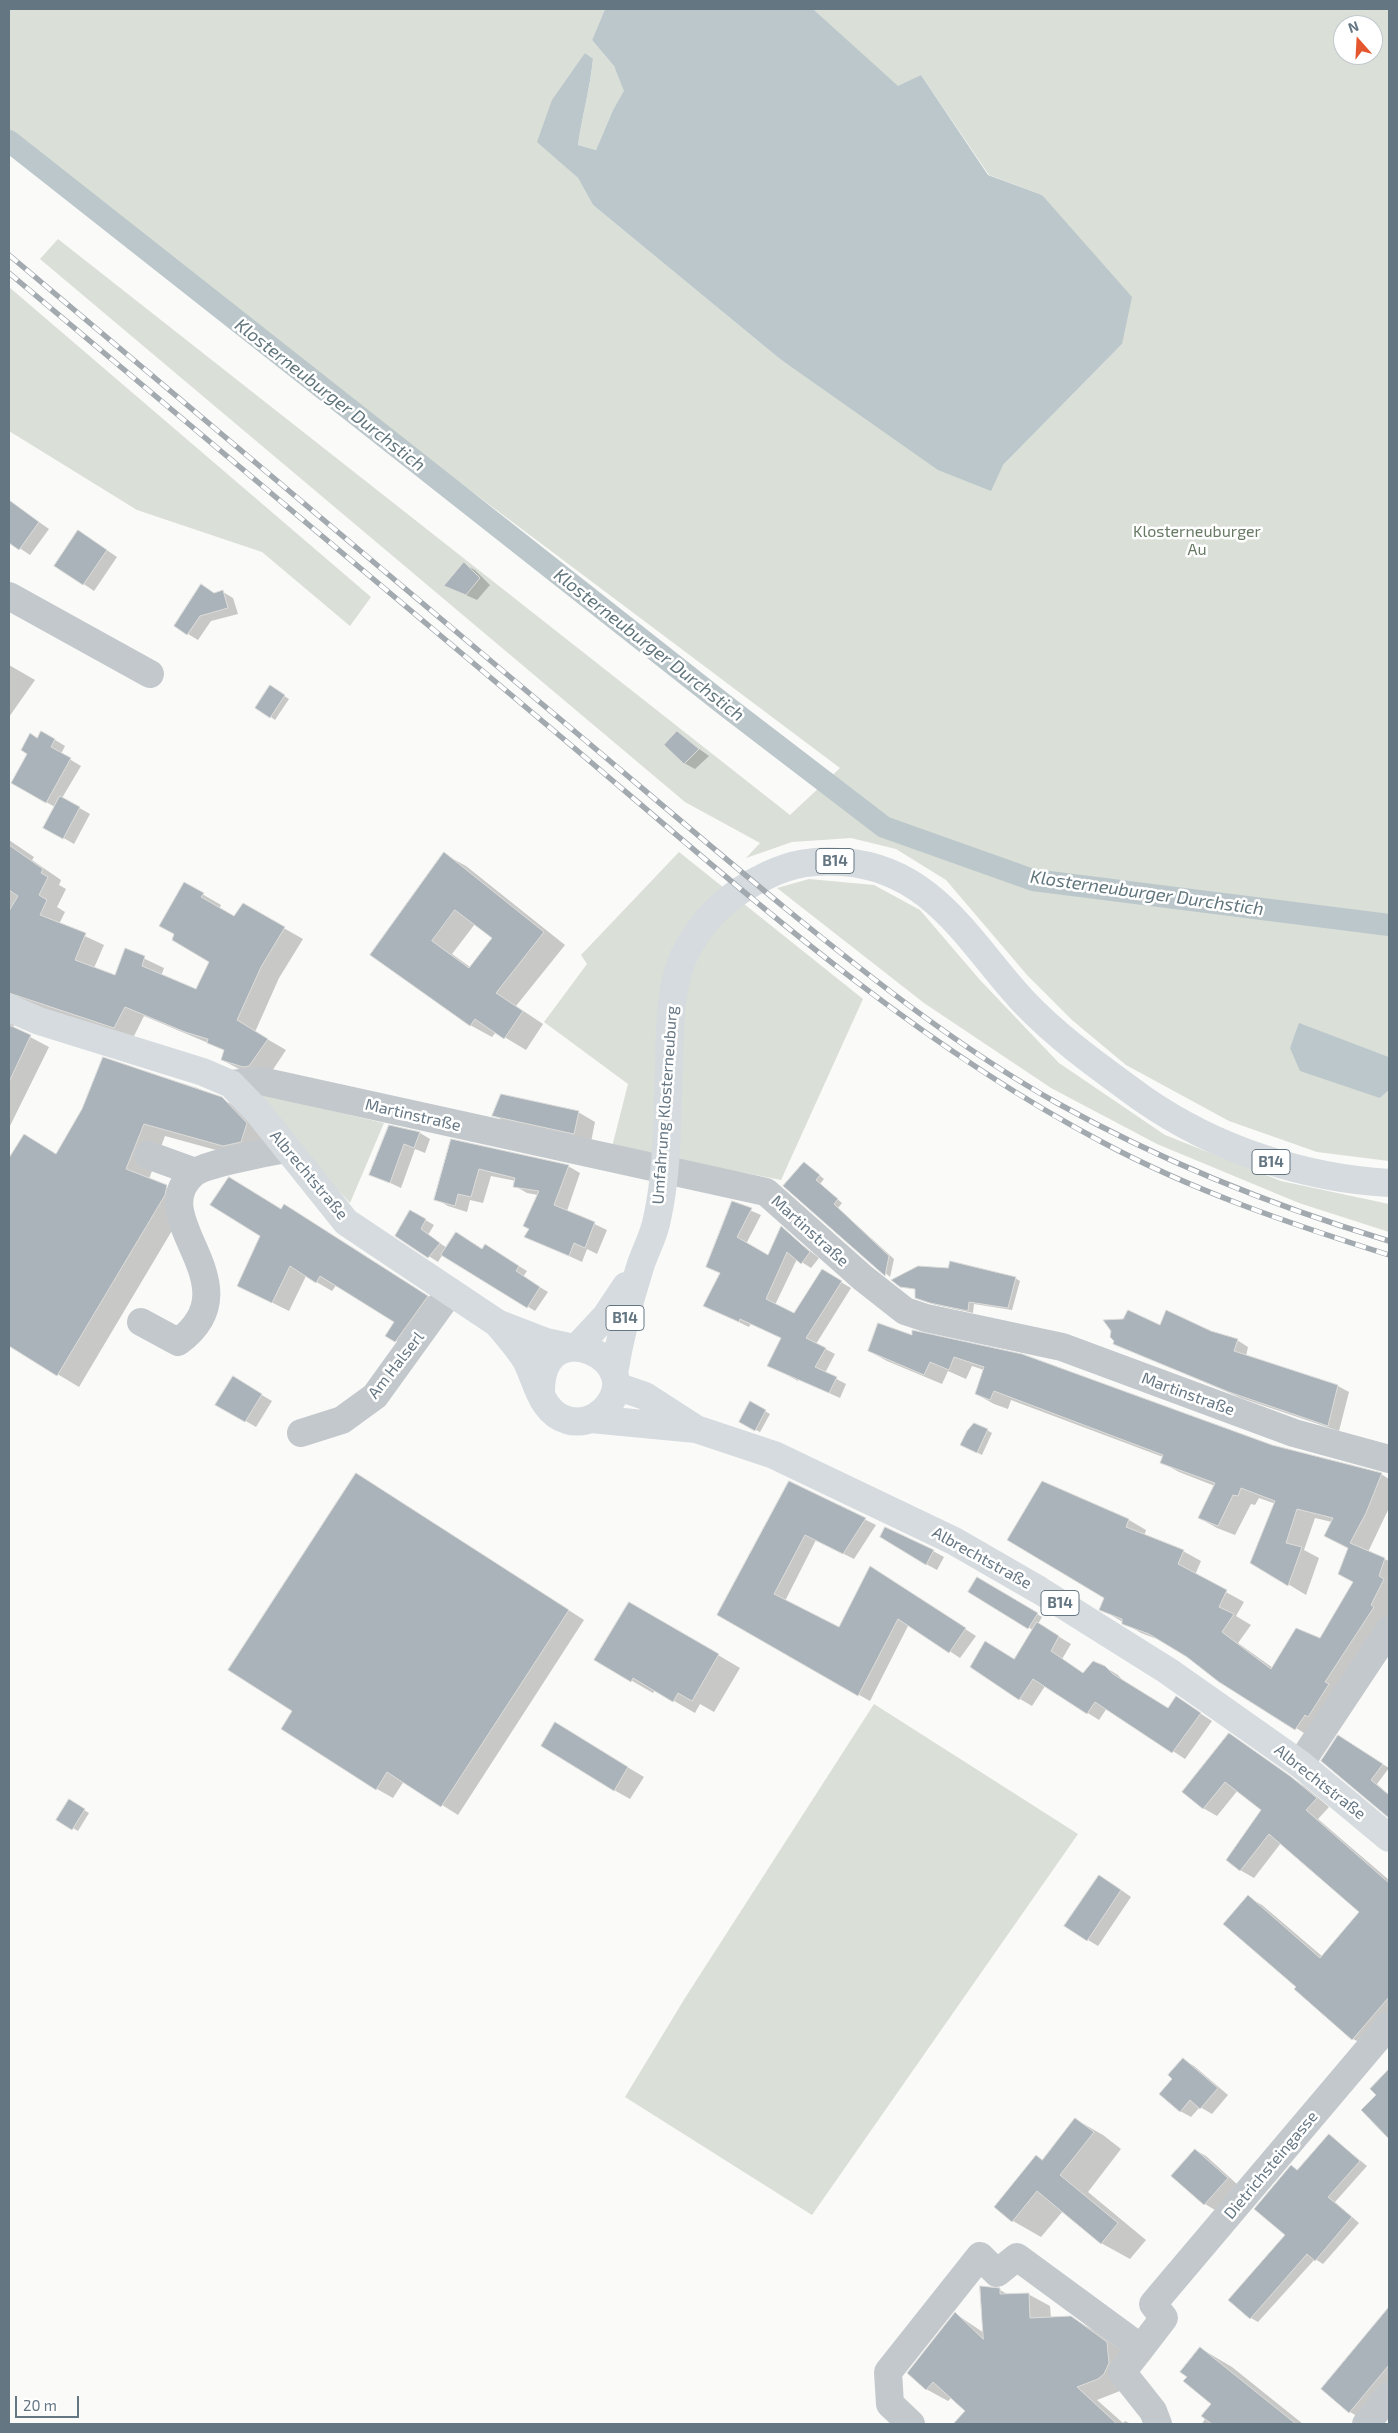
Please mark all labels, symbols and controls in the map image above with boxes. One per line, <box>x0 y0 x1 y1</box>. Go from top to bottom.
north arrow <box>1333 15 1383 65</box>
text: N <box>1346 17 1361 36</box>
water label: Klosterneuburger Durchstich <box>231 314 429 476</box>
park label: Klosterneuburger Au <box>1133 522 1261 560</box>
water label: Klosterneuburger Durchstich <box>550 564 748 726</box>
road number: B14 <box>816 848 854 874</box>
water label: Klosterneuburger Durchstich <box>1029 866 1265 920</box>
street label: Umfahrung Klosterneuburg <box>648 1005 682 1205</box>
street label: Martinstraße <box>363 1095 463 1135</box>
street label: Albrechtstraße <box>266 1126 352 1224</box>
road number: B14 <box>1252 1150 1290 1174</box>
street label: Martinstraße <box>767 1191 853 1271</box>
road number: B14 <box>606 1306 644 1330</box>
street label: Am Halserl <box>364 1328 428 1402</box>
street label: Martinstraße <box>1139 1368 1237 1420</box>
street label: Albrechtstraße <box>929 1523 1035 1593</box>
road number: B14 <box>1041 1590 1079 1616</box>
street label: Albrechtstraße <box>1270 1740 1370 1824</box>
street label: Dietrichsteingasse <box>1220 2107 1322 2223</box>
scale bar <box>18 2386 81 2418</box>
text: 20 m <box>23 2396 57 2414</box>

